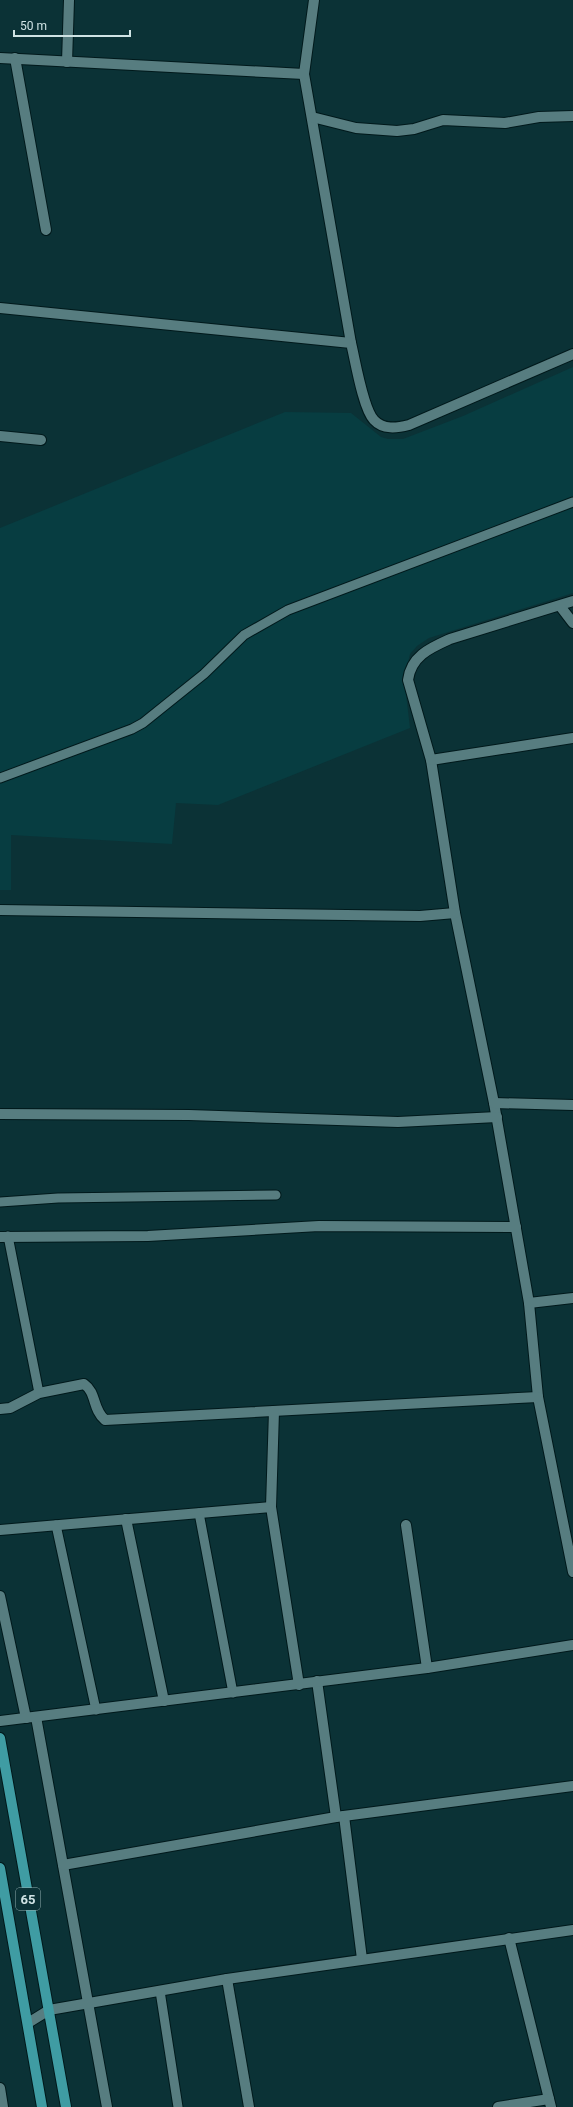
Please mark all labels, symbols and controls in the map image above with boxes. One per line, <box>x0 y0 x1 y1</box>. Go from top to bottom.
scale bar <box>14 12 130 38</box>
text: 50 m <box>20 19 47 33</box>
road number: 65 <box>16 1888 40 1910</box>

